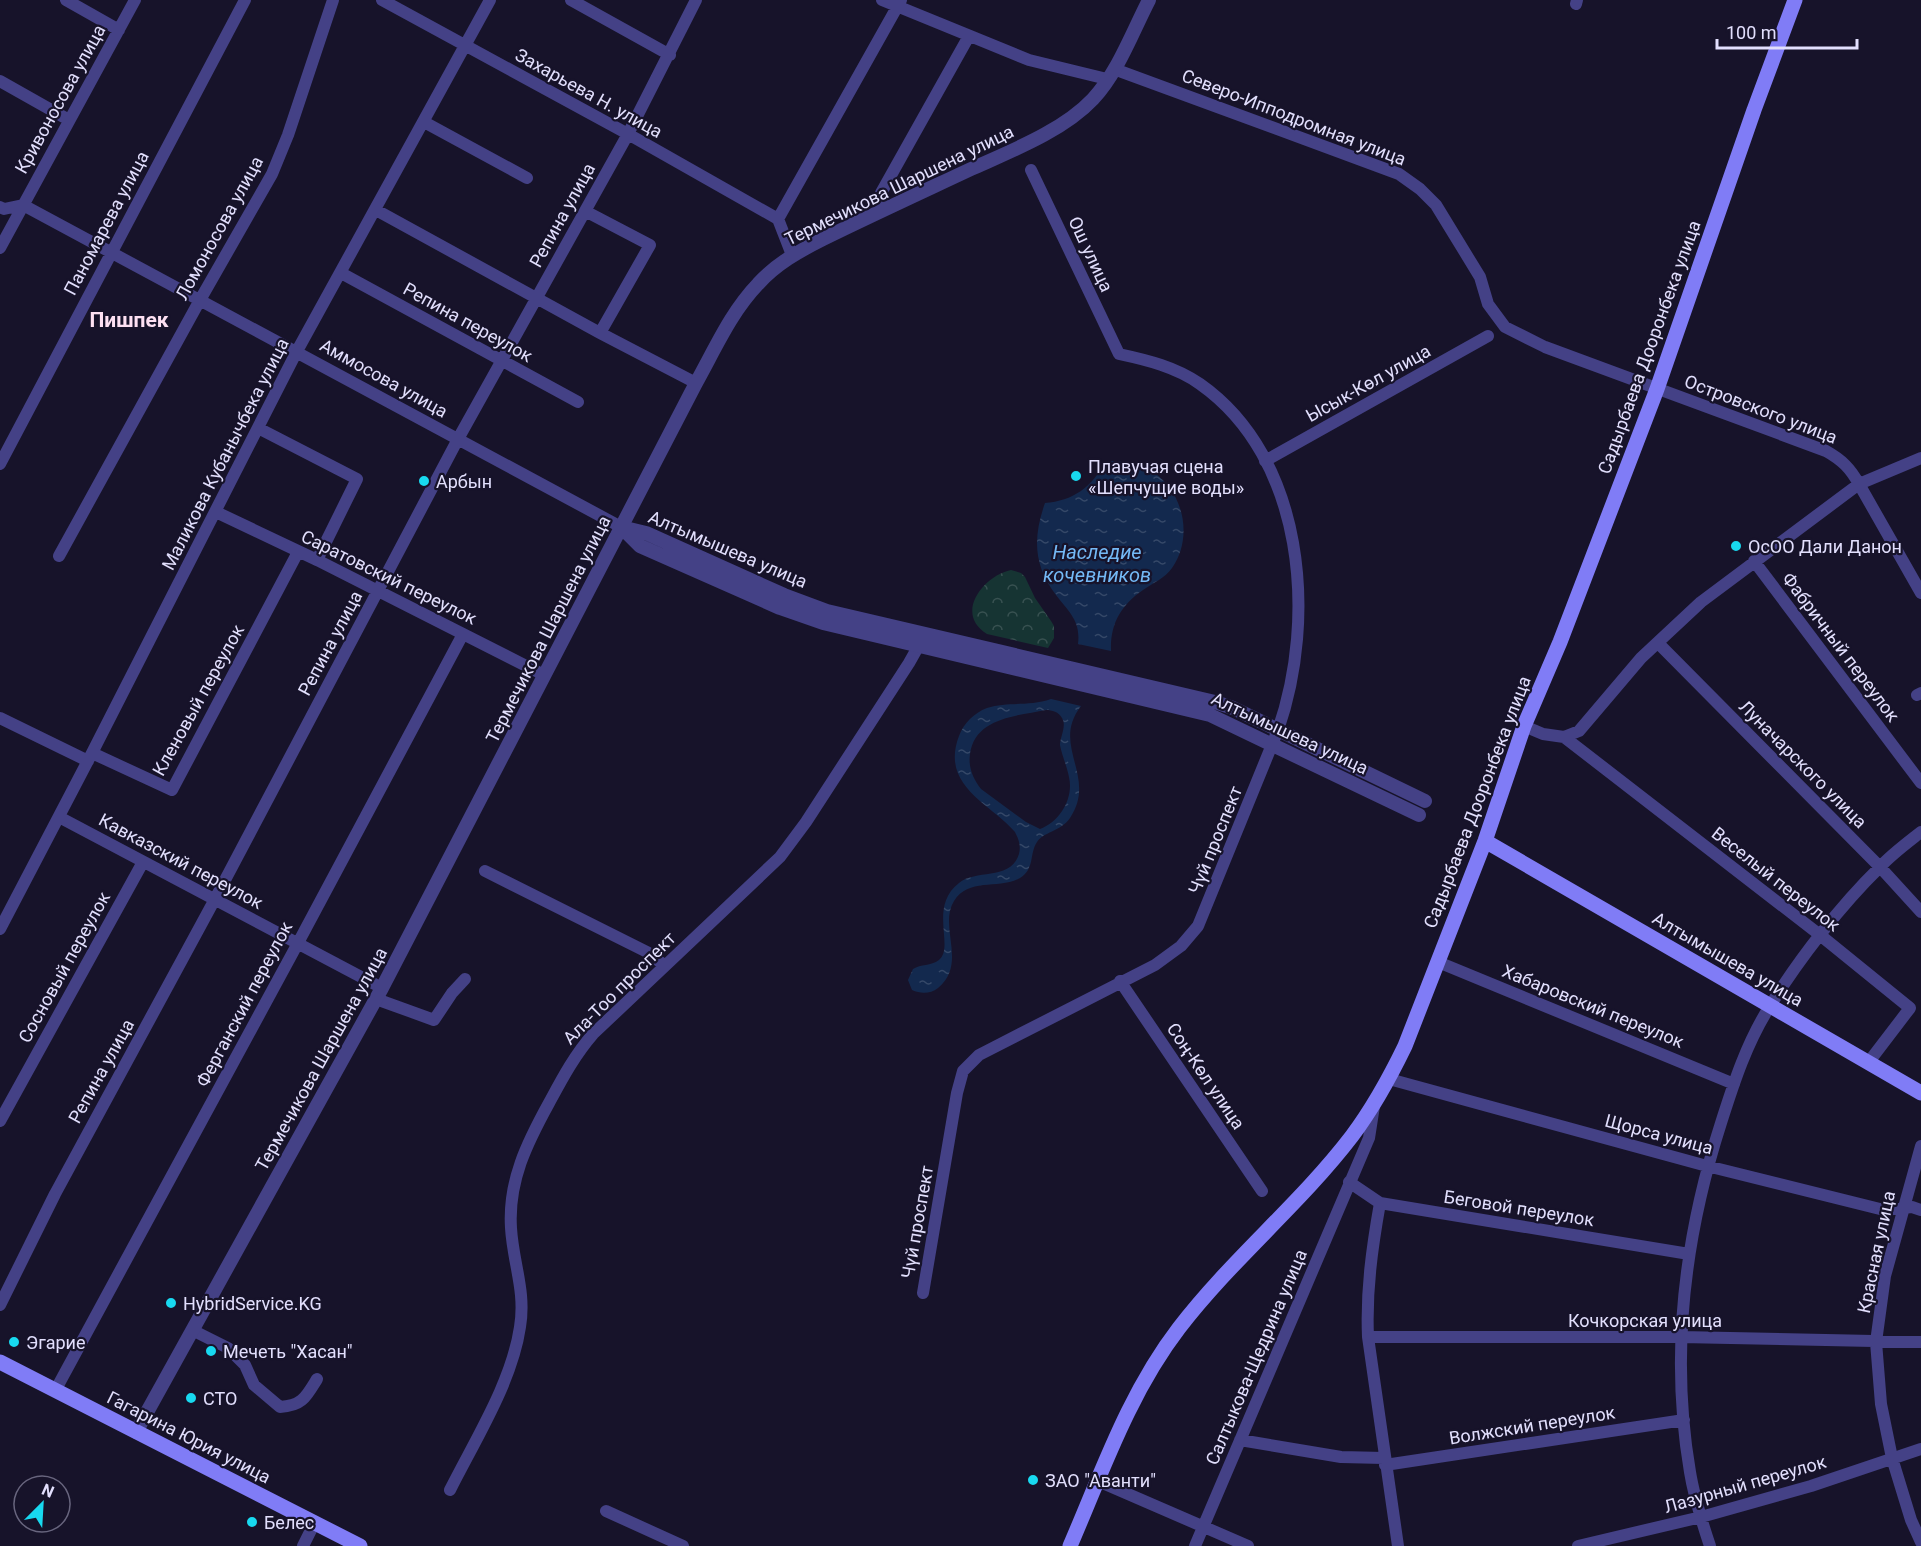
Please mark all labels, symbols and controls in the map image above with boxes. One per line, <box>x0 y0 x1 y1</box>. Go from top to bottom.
scale bar <box>1717 12 1856 50</box>
street label: Кривоносова улица <box>10 21 110 177</box>
text: 100 m <box>1726 22 1777 43</box>
street label: Захарьева Н. улица <box>512 44 666 142</box>
street label: Северо-Ипподромная улица <box>1179 65 1409 169</box>
street label: Термечикова Шаршена улица <box>781 120 1017 250</box>
street label: Паномарева улица <box>59 147 153 299</box>
street label: Ломоносова улица <box>171 153 267 303</box>
street label: Репина улица <box>525 159 599 271</box>
street label: Ош улица <box>1064 213 1118 295</box>
street label: Садырбаева Дооронбека улица <box>1593 217 1705 477</box>
street label: Репина переулок <box>400 278 536 366</box>
district label: Пишпек <box>89 308 169 332</box>
street label: Аммосова улица <box>317 334 451 422</box>
street label: Маликова Кубанычбека улица <box>157 335 293 573</box>
street label: Ысык-Көл улица <box>1302 340 1434 426</box>
street label: Островского улица <box>1682 370 1840 448</box>
place label: Плавучая сцена «Шепчущие воды» <box>1088 456 1244 498</box>
marker: Плавучая сцена «Шепчущие воды» <box>1069 469 1083 483</box>
place label: Арбын <box>436 471 492 492</box>
marker: Арбын <box>417 474 431 488</box>
street label: Алтымышева улица <box>645 506 811 592</box>
street label: Термечикова Шаршена улица <box>481 512 615 746</box>
street label: Саратовский переулок <box>298 525 480 629</box>
place label: ОсОО Дали Данон <box>1748 536 1902 557</box>
marker: ОсОО Дали Данон <box>1729 539 1743 553</box>
water label: Наследие кочевников <box>1043 540 1151 587</box>
street label: Фабричный переулок <box>1778 568 1904 726</box>
street label: Репина улица <box>294 587 366 699</box>
street label: Кленовый переулок <box>148 621 248 779</box>
street label: Садырбаева Дооронбека улица <box>1419 673 1535 931</box>
street label: Алтымышева улица <box>1208 687 1372 779</box>
street label: Луначарского улица <box>1735 696 1871 832</box>
street label: Чүй проспект <box>1184 783 1246 897</box>
street label: Кавказский переулок <box>95 809 267 913</box>
street label: Веселый переулок <box>1708 822 1845 936</box>
street label: Сосновый переулок <box>14 888 114 1046</box>
street label: Алтымышева улица <box>1649 907 1807 1011</box>
street label: Ферганский переулок <box>192 918 297 1090</box>
street label: Ала-Тоо проспект <box>558 927 680 1049</box>
street label: Термечикова Шаршена улица <box>251 944 391 1174</box>
street label: Хабаровский переулок <box>1499 960 1687 1052</box>
street label: Репина улица <box>64 1015 138 1127</box>
street label: Соң-Көл улица <box>1163 1019 1249 1133</box>
street label: Щорса улица <box>1603 1110 1715 1158</box>
street label: Чүй проспект <box>897 1163 937 1280</box>
street label: Беговой переулок <box>1442 1186 1596 1230</box>
street label: Красная улица <box>1853 1189 1899 1315</box>
street label: Салтыкова-Щедрина улица <box>1201 1246 1311 1468</box>
place label: HybridService.KG <box>183 1293 322 1314</box>
marker: HybridService.KG <box>164 1296 178 1310</box>
street label: Кочкорская улица <box>1568 1310 1722 1331</box>
place label: Эгарие <box>26 1332 86 1353</box>
marker: Эгарие <box>7 1335 21 1349</box>
place label: Мечеть "Хасан" <box>223 1341 353 1362</box>
marker: Мечеть "Хасан" <box>204 1344 218 1358</box>
street label: Гагарина Юрия улица <box>104 1387 274 1487</box>
place label: СТО <box>203 1388 237 1409</box>
marker: СТО <box>184 1391 198 1405</box>
street label: Волжский переулок <box>1447 1401 1617 1448</box>
street label: Лазурный переулок <box>1662 1451 1829 1517</box>
place label: ЗАО "Аванти" <box>1045 1470 1156 1491</box>
marker: ЗАО "Аванти" <box>1026 1473 1040 1487</box>
north arrow <box>12 1474 72 1534</box>
text: N <box>39 1480 57 1502</box>
place label: Белес <box>264 1512 314 1533</box>
marker: Белес <box>245 1515 259 1529</box>

